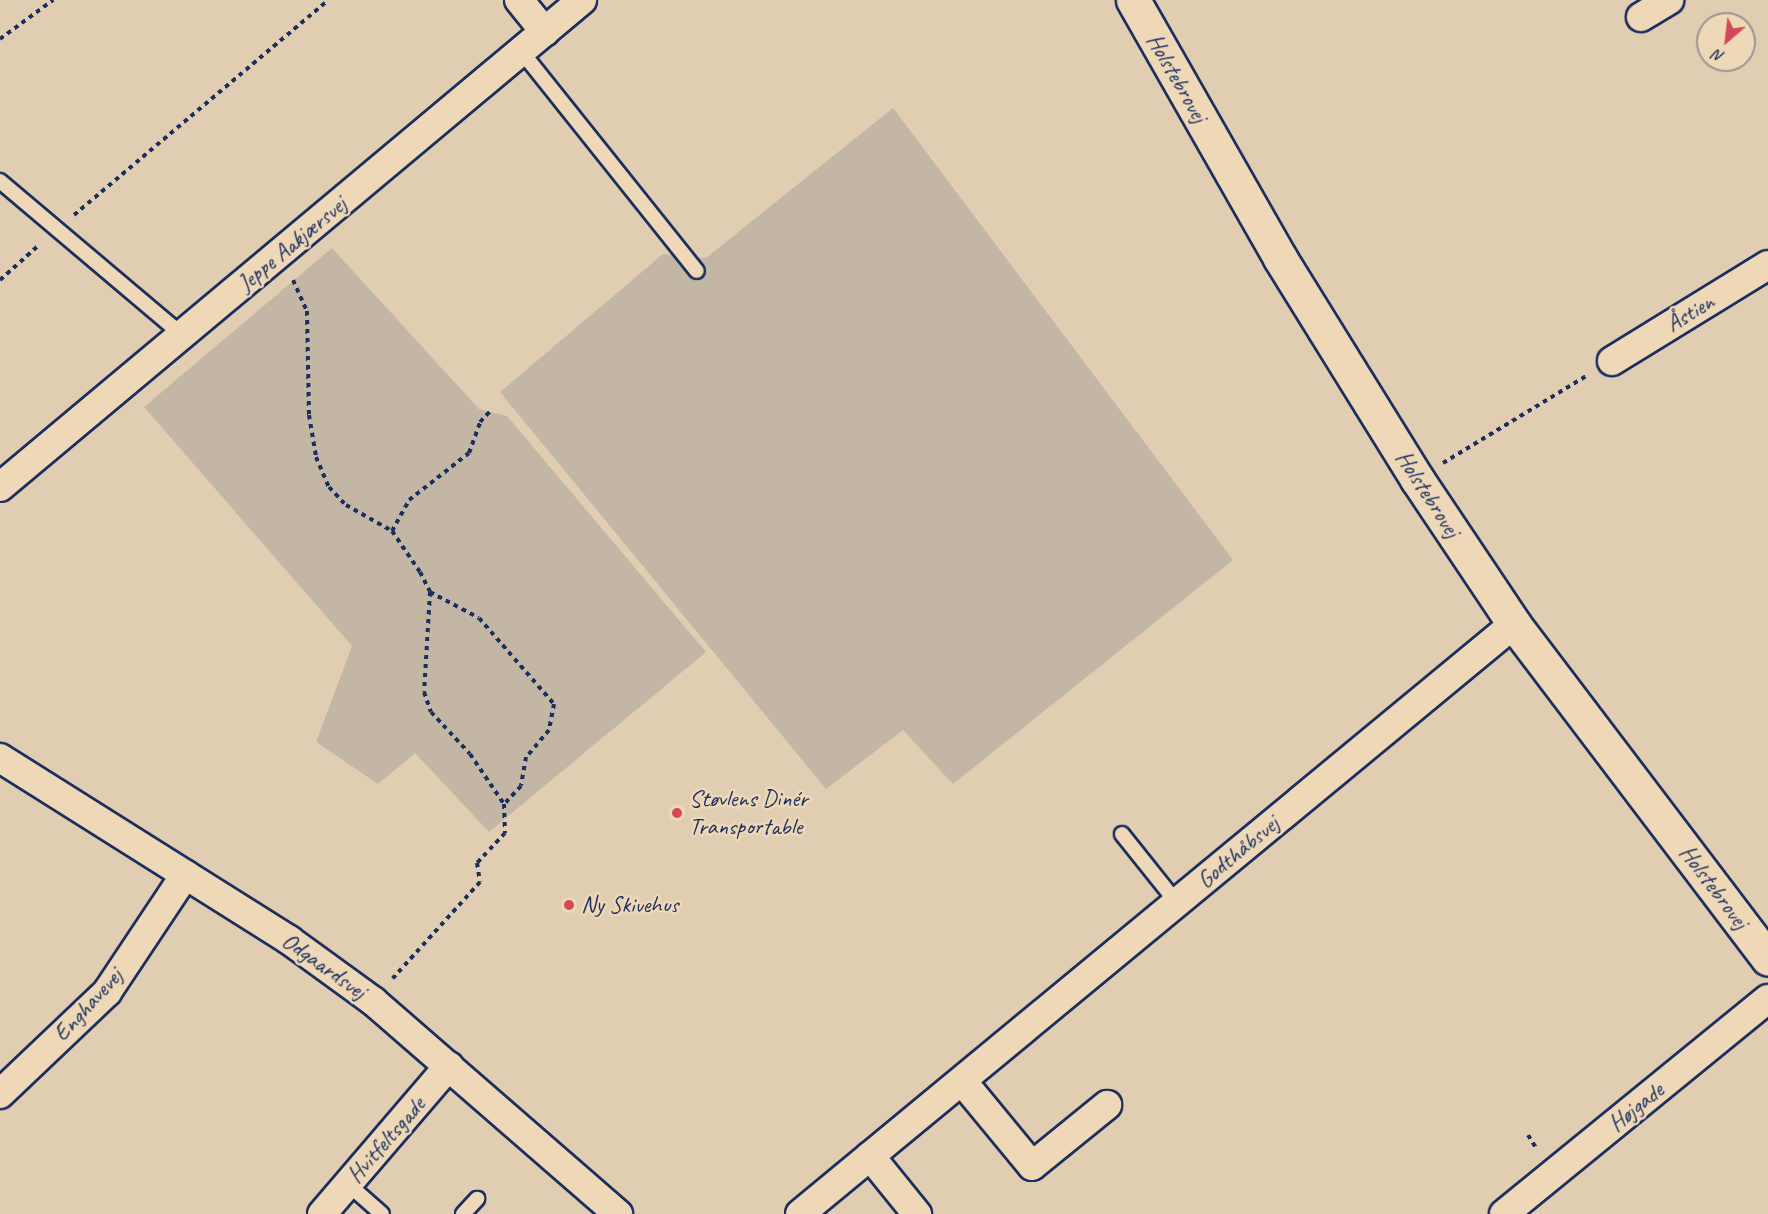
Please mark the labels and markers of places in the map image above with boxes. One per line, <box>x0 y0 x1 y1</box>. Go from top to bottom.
place label: Støvlens Dinér Transportable <box>689 785 808 841</box>
marker: Støvlens Dinér Transportable <box>670 806 684 820</box>
place label: Ny Skivehus <box>581 891 679 919</box>
marker: Ny Skivehus <box>562 898 576 912</box>

